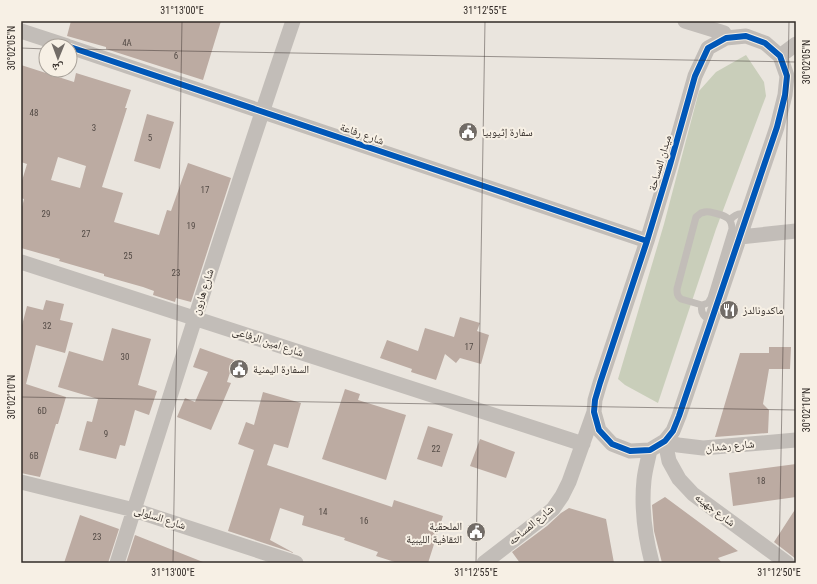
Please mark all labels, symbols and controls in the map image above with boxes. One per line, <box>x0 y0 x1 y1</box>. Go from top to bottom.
text: 31°13'00"E <box>160 5 204 16</box>
text: 31°12'55"E <box>463 5 507 16</box>
text: 30°02'05"N <box>6 26 17 70</box>
north arrow <box>38 38 78 78</box>
house number: 4A <box>122 38 132 48</box>
text: 30°02'05"N <box>801 40 812 84</box>
house number: 6 <box>174 51 178 61</box>
text: ش <box>52 60 64 74</box>
house number: 48 <box>30 108 38 118</box>
street label: شارع رفاعة <box>338 120 386 148</box>
public building icon: سفارة إثيوبيا <box>457 121 479 143</box>
house number: 3 <box>92 123 96 133</box>
place label: سفارة إثيوبيا <box>482 126 533 139</box>
house number: 5 <box>148 133 153 143</box>
street label: ميدان المساحة <box>646 134 674 192</box>
house number: 17 <box>201 185 210 195</box>
house number: 29 <box>42 209 50 219</box>
house number: 19 <box>187 221 195 231</box>
house number: 27 <box>82 229 91 239</box>
house number: 25 <box>124 251 133 261</box>
street label: شارع هارون <box>189 267 217 317</box>
house number: 23 <box>172 268 180 278</box>
restaurant icon: ماكدونالدز <box>718 299 740 321</box>
place label: ماكدونالدز <box>742 304 783 317</box>
house number: 32 <box>43 321 52 331</box>
street label: شارع امين الرفاعى <box>231 324 305 360</box>
house number: 17 <box>465 342 474 352</box>
house number: 30 <box>121 352 129 362</box>
public building icon: السفارة اليمنية <box>228 358 250 380</box>
place label: السفارة اليمنية <box>253 363 309 376</box>
text: 30°02'10"N <box>6 375 17 419</box>
text: 30°02'10"N <box>801 388 812 432</box>
house number: 6D <box>37 406 47 416</box>
house number: 9 <box>104 429 108 439</box>
street label: شارع رشدان <box>705 437 755 455</box>
house number: 22 <box>432 444 441 454</box>
house number: 6B <box>29 451 39 461</box>
house number: 18 <box>757 476 765 486</box>
street label: شارع جهينه <box>692 491 738 529</box>
street label: شارع المساحه <box>506 502 556 548</box>
street label: شارع السلولى <box>133 504 187 532</box>
house number: 14 <box>319 507 328 517</box>
house number: 16 <box>360 516 368 526</box>
place label: الملحقية الثقافية الليبية <box>406 520 462 546</box>
public building icon: الملحقية الثقافية الليبية <box>465 521 487 543</box>
house number: 23 <box>93 532 101 542</box>
text: 31°13'00"E <box>151 567 195 578</box>
text: 31°12'55"E <box>454 567 498 578</box>
text: 31°12'50"E <box>757 567 801 578</box>

